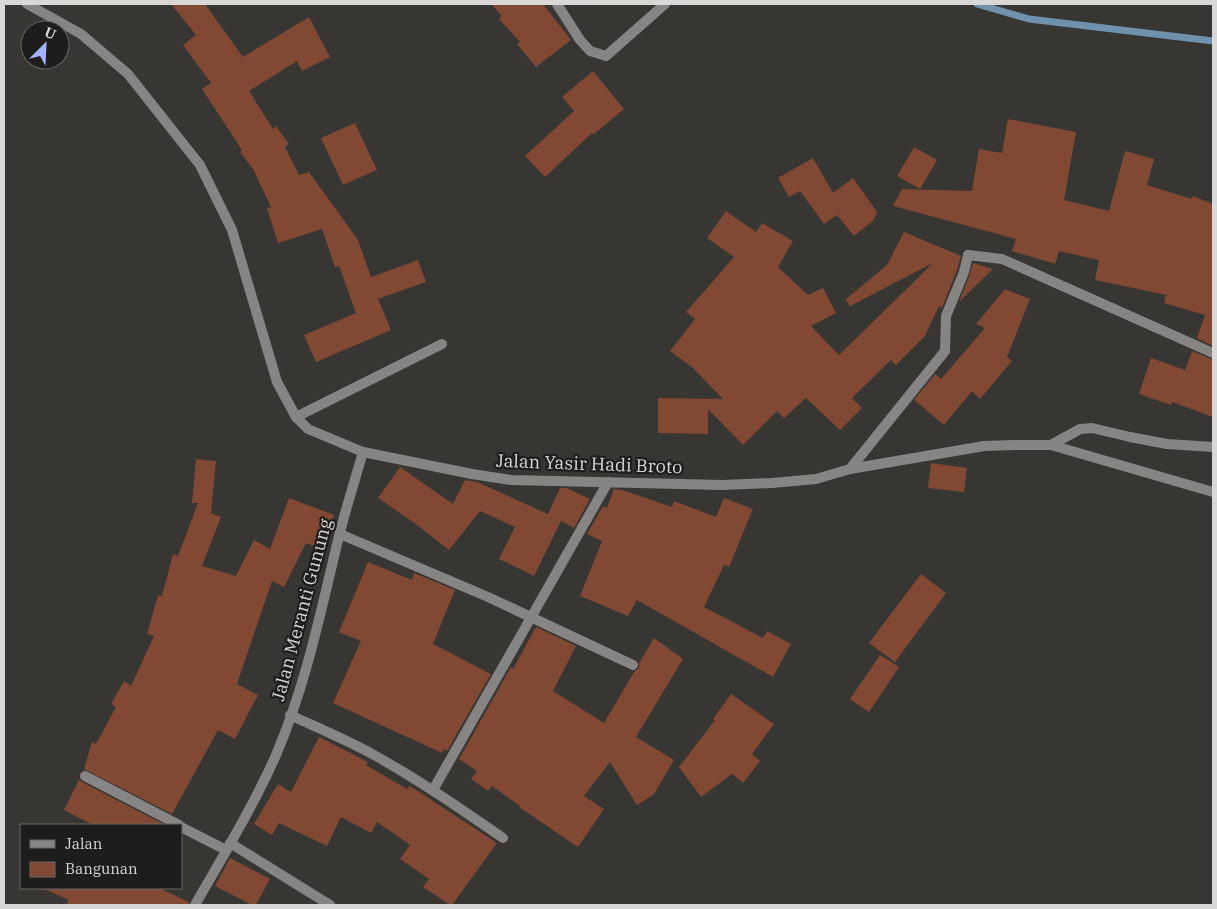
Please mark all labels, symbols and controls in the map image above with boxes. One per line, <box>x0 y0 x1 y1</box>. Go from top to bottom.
north arrow <box>20 20 70 70</box>
text: U <box>42 23 59 44</box>
street label: Jalan Yasir Hadi Broto <box>495 449 683 478</box>
street label: Jalan Meranti Gunung <box>266 516 337 704</box>
legend <box>20 824 182 889</box>
text: Jalan <box>65 834 103 853</box>
text: Bangunan <box>65 859 138 878</box>

